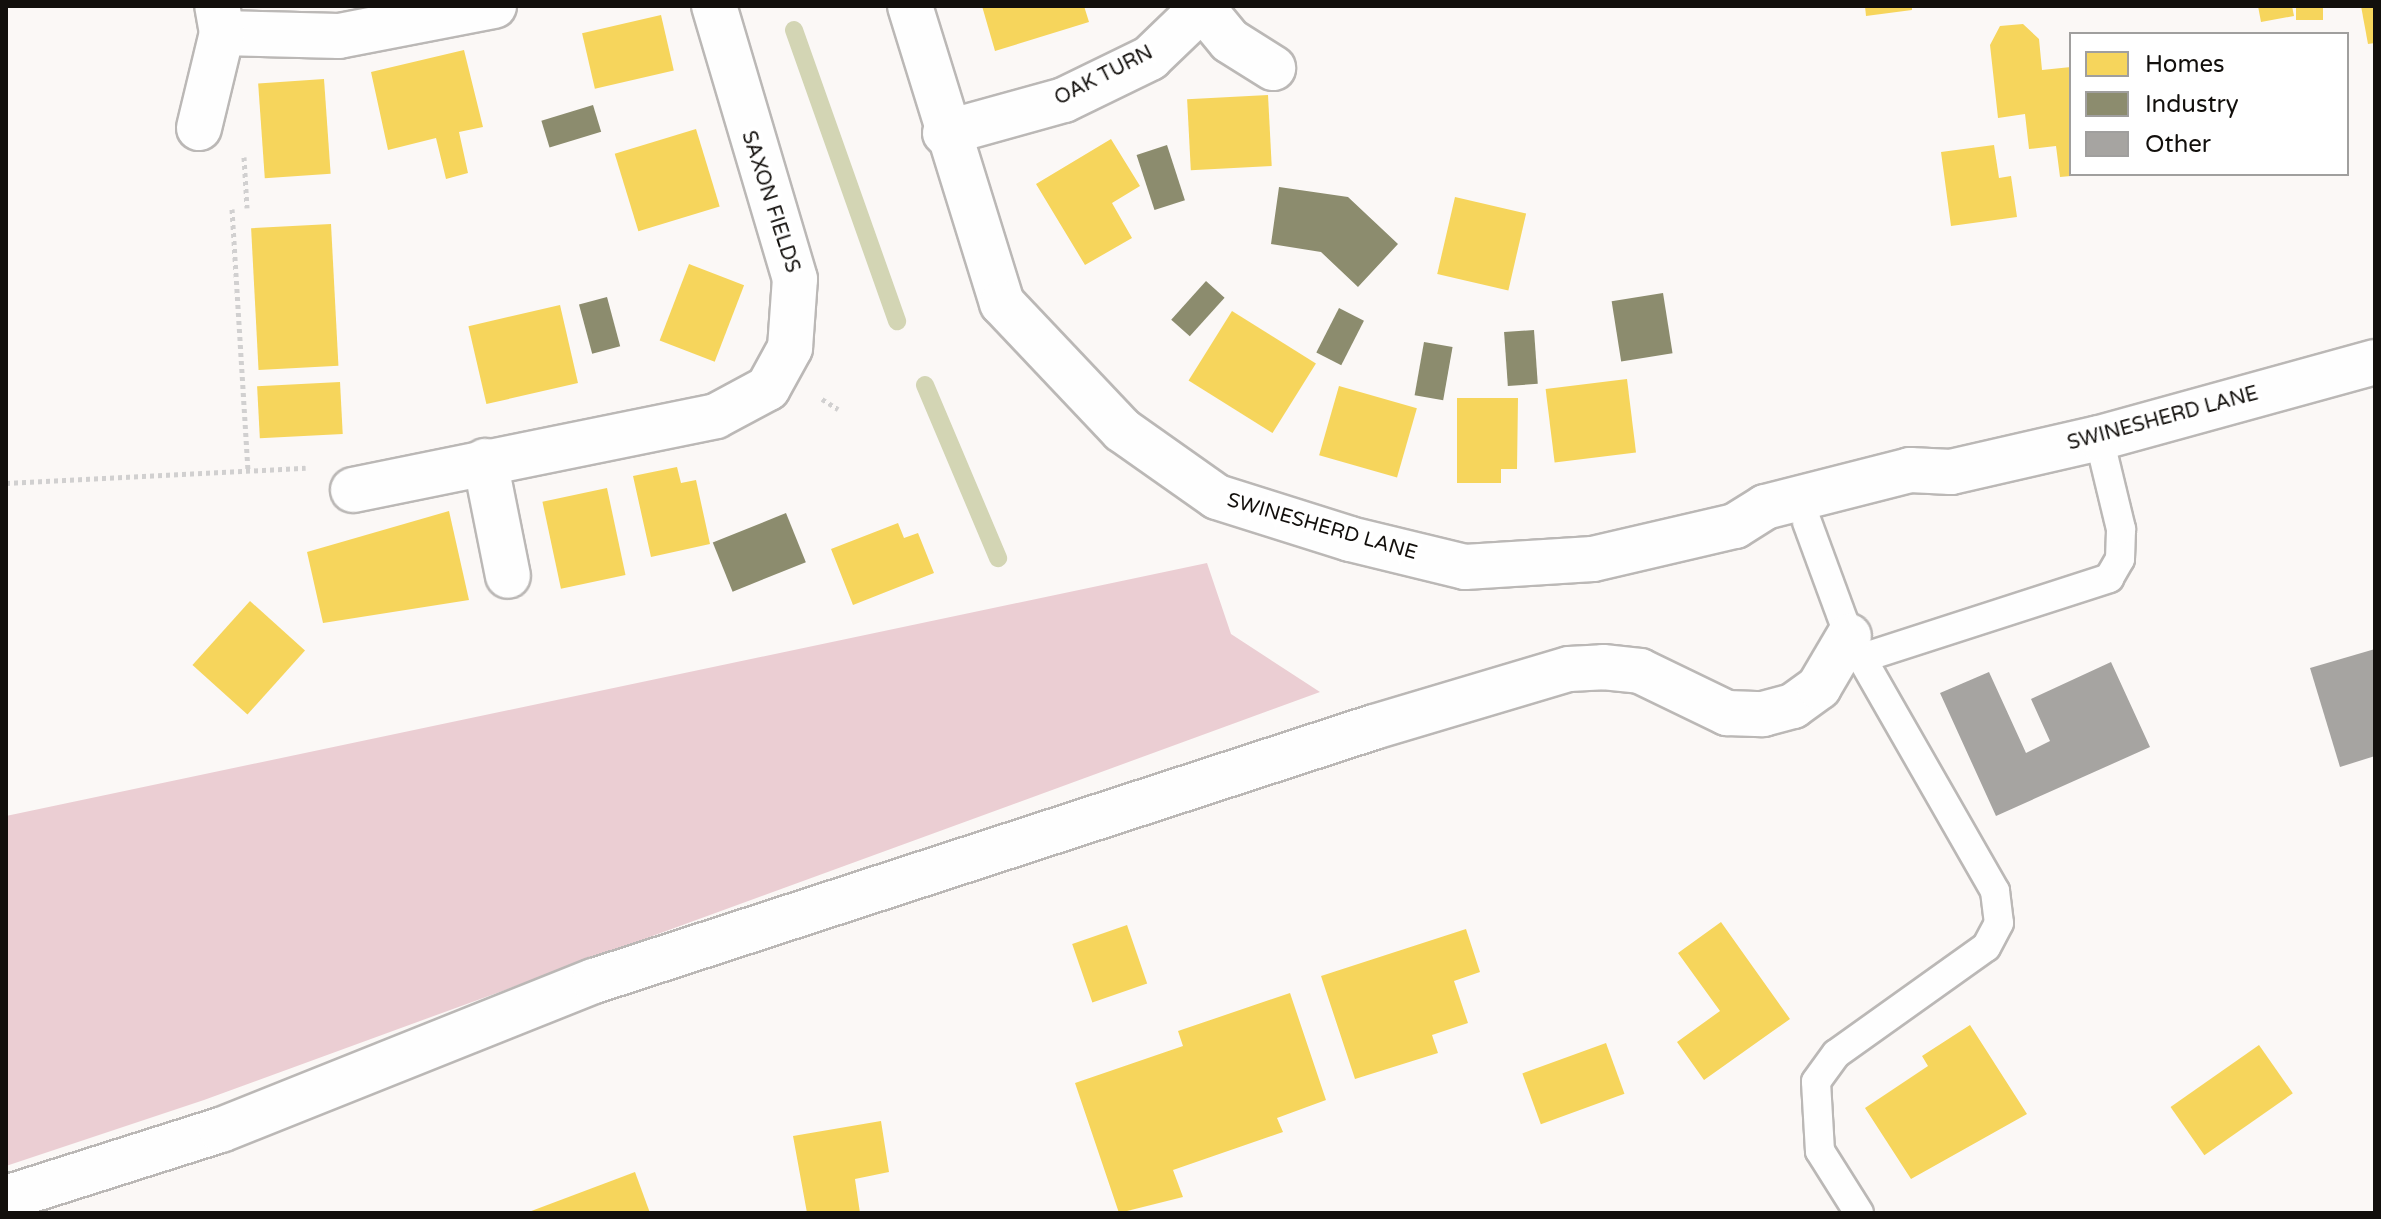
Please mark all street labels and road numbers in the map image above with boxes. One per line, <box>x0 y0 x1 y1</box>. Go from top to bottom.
street label: OAK TURN <box>1051 41 1157 111</box>
street label: SAXON FIELDS <box>736 128 804 276</box>
street label: SWINESHERD LANE <box>2065 382 2261 456</box>
street label: SWINESHERD LANE <box>1224 488 1420 566</box>

